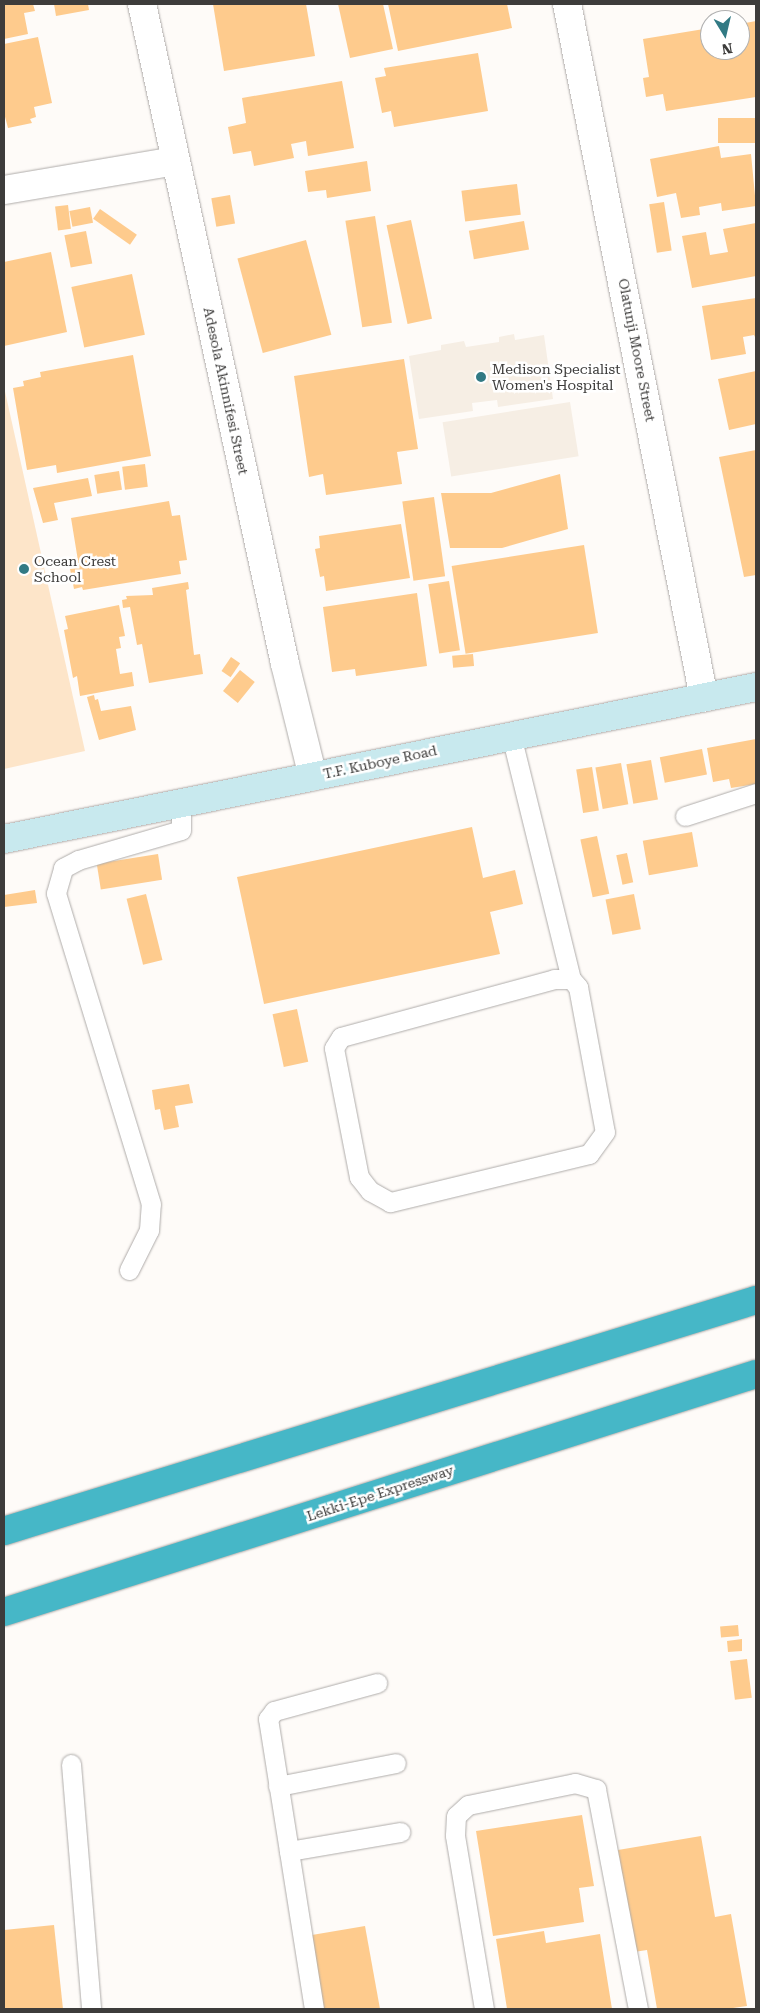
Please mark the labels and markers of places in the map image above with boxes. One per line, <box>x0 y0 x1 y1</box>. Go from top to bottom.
place label: Medison Specialist Women's Hospital <box>492 361 620 394</box>
marker: Medison Specialist Women's Hospital <box>474 370 488 384</box>
place label: Ocean Crest School <box>34 553 116 586</box>
marker: Ocean Crest School <box>18 563 30 575</box>

